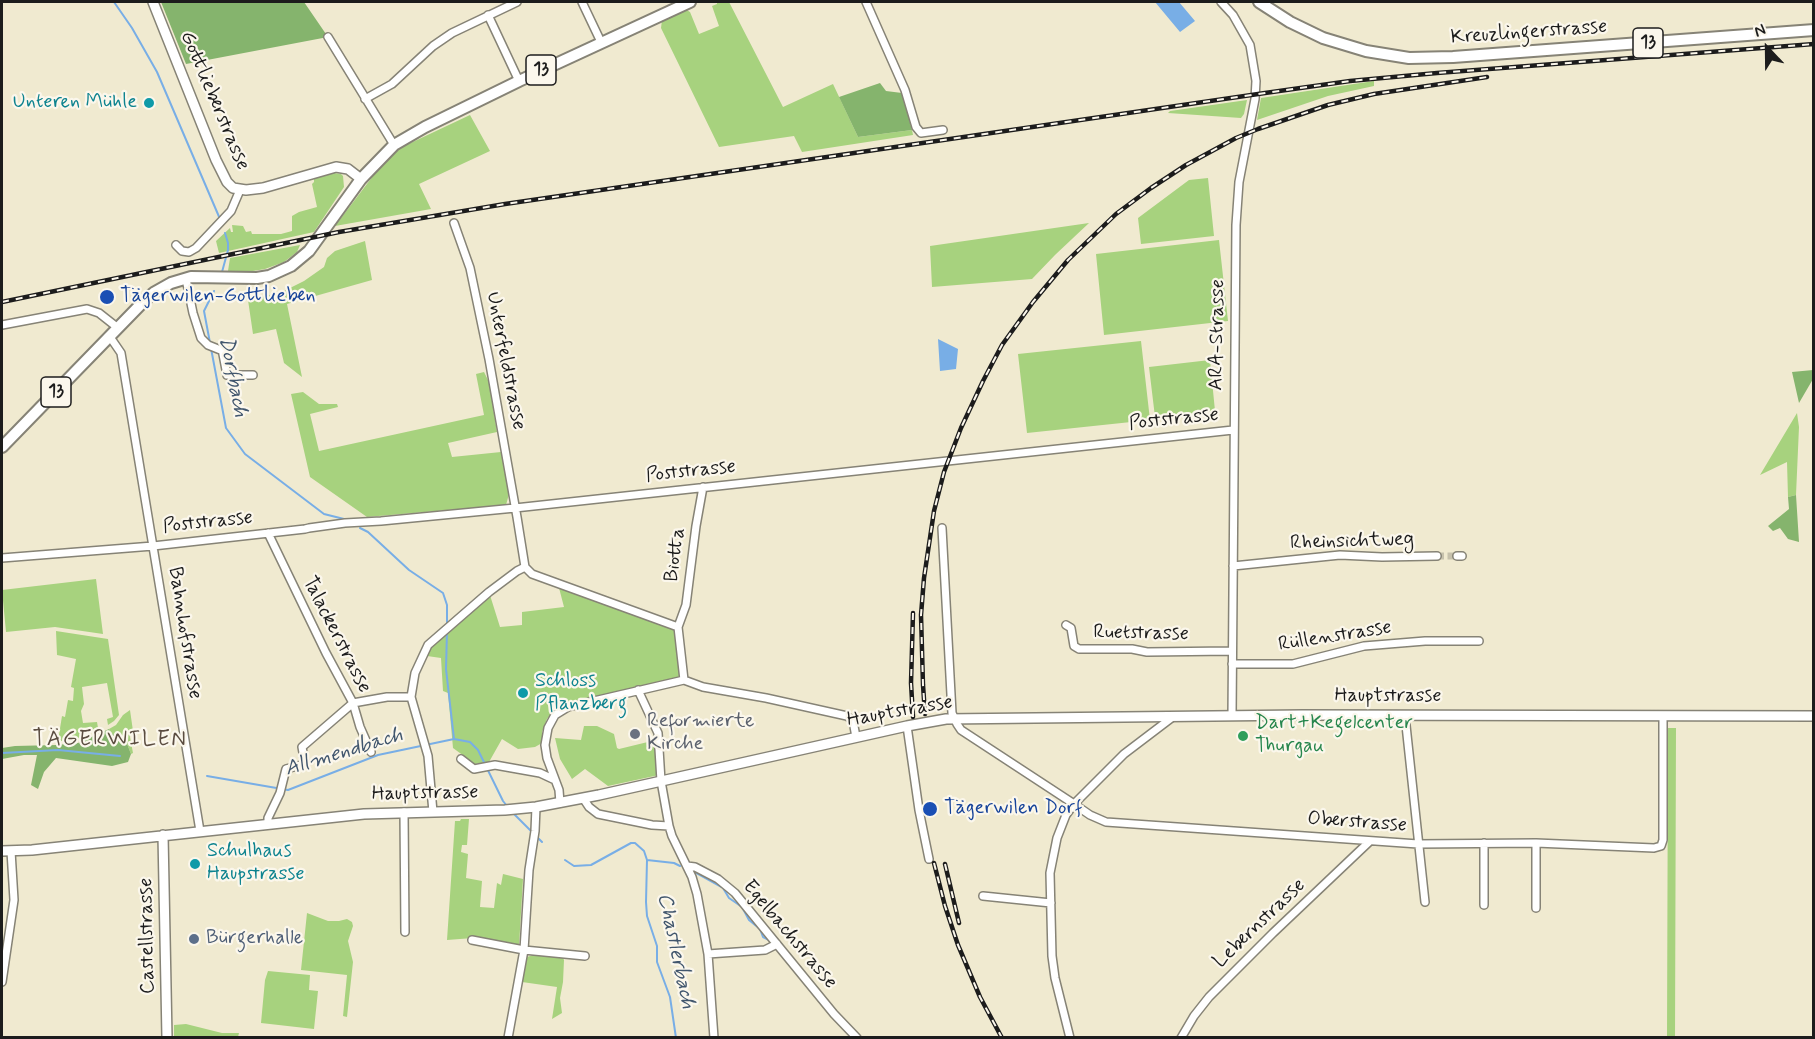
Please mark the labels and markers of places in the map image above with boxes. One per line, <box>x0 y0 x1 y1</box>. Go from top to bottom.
place label: Unteren Mühle <box>13 91 137 115</box>
marker: Unteren Mühle <box>142 96 156 110</box>
place label: Tägerwilen-Gottlieben <box>120 285 316 309</box>
marker: Tägerwilen-Gottlieben <box>98 288 116 306</box>
place label: Schloss Pflanzberg <box>535 670 627 717</box>
marker: Schloss Pflanzberg <box>516 686 530 700</box>
place label: Reformierte Kirche <box>647 710 754 757</box>
place label: Dart+Kegelcenter Thurgau <box>1255 712 1413 759</box>
marker: Reformierte Kirche <box>628 727 642 741</box>
marker: Dart+Kegelcenter Thurgau <box>1236 729 1250 743</box>
place label: Tägerwilen Dorf <box>944 797 1082 821</box>
marker: Tägerwilen Dorf <box>921 800 939 818</box>
place label: Schulhaus Haupstrasse <box>207 840 304 887</box>
marker: Schulhaus Haupstrasse <box>188 857 202 871</box>
place label: Bürgerhalle <box>206 927 303 951</box>
marker: Bürgerhalle <box>187 932 201 946</box>

